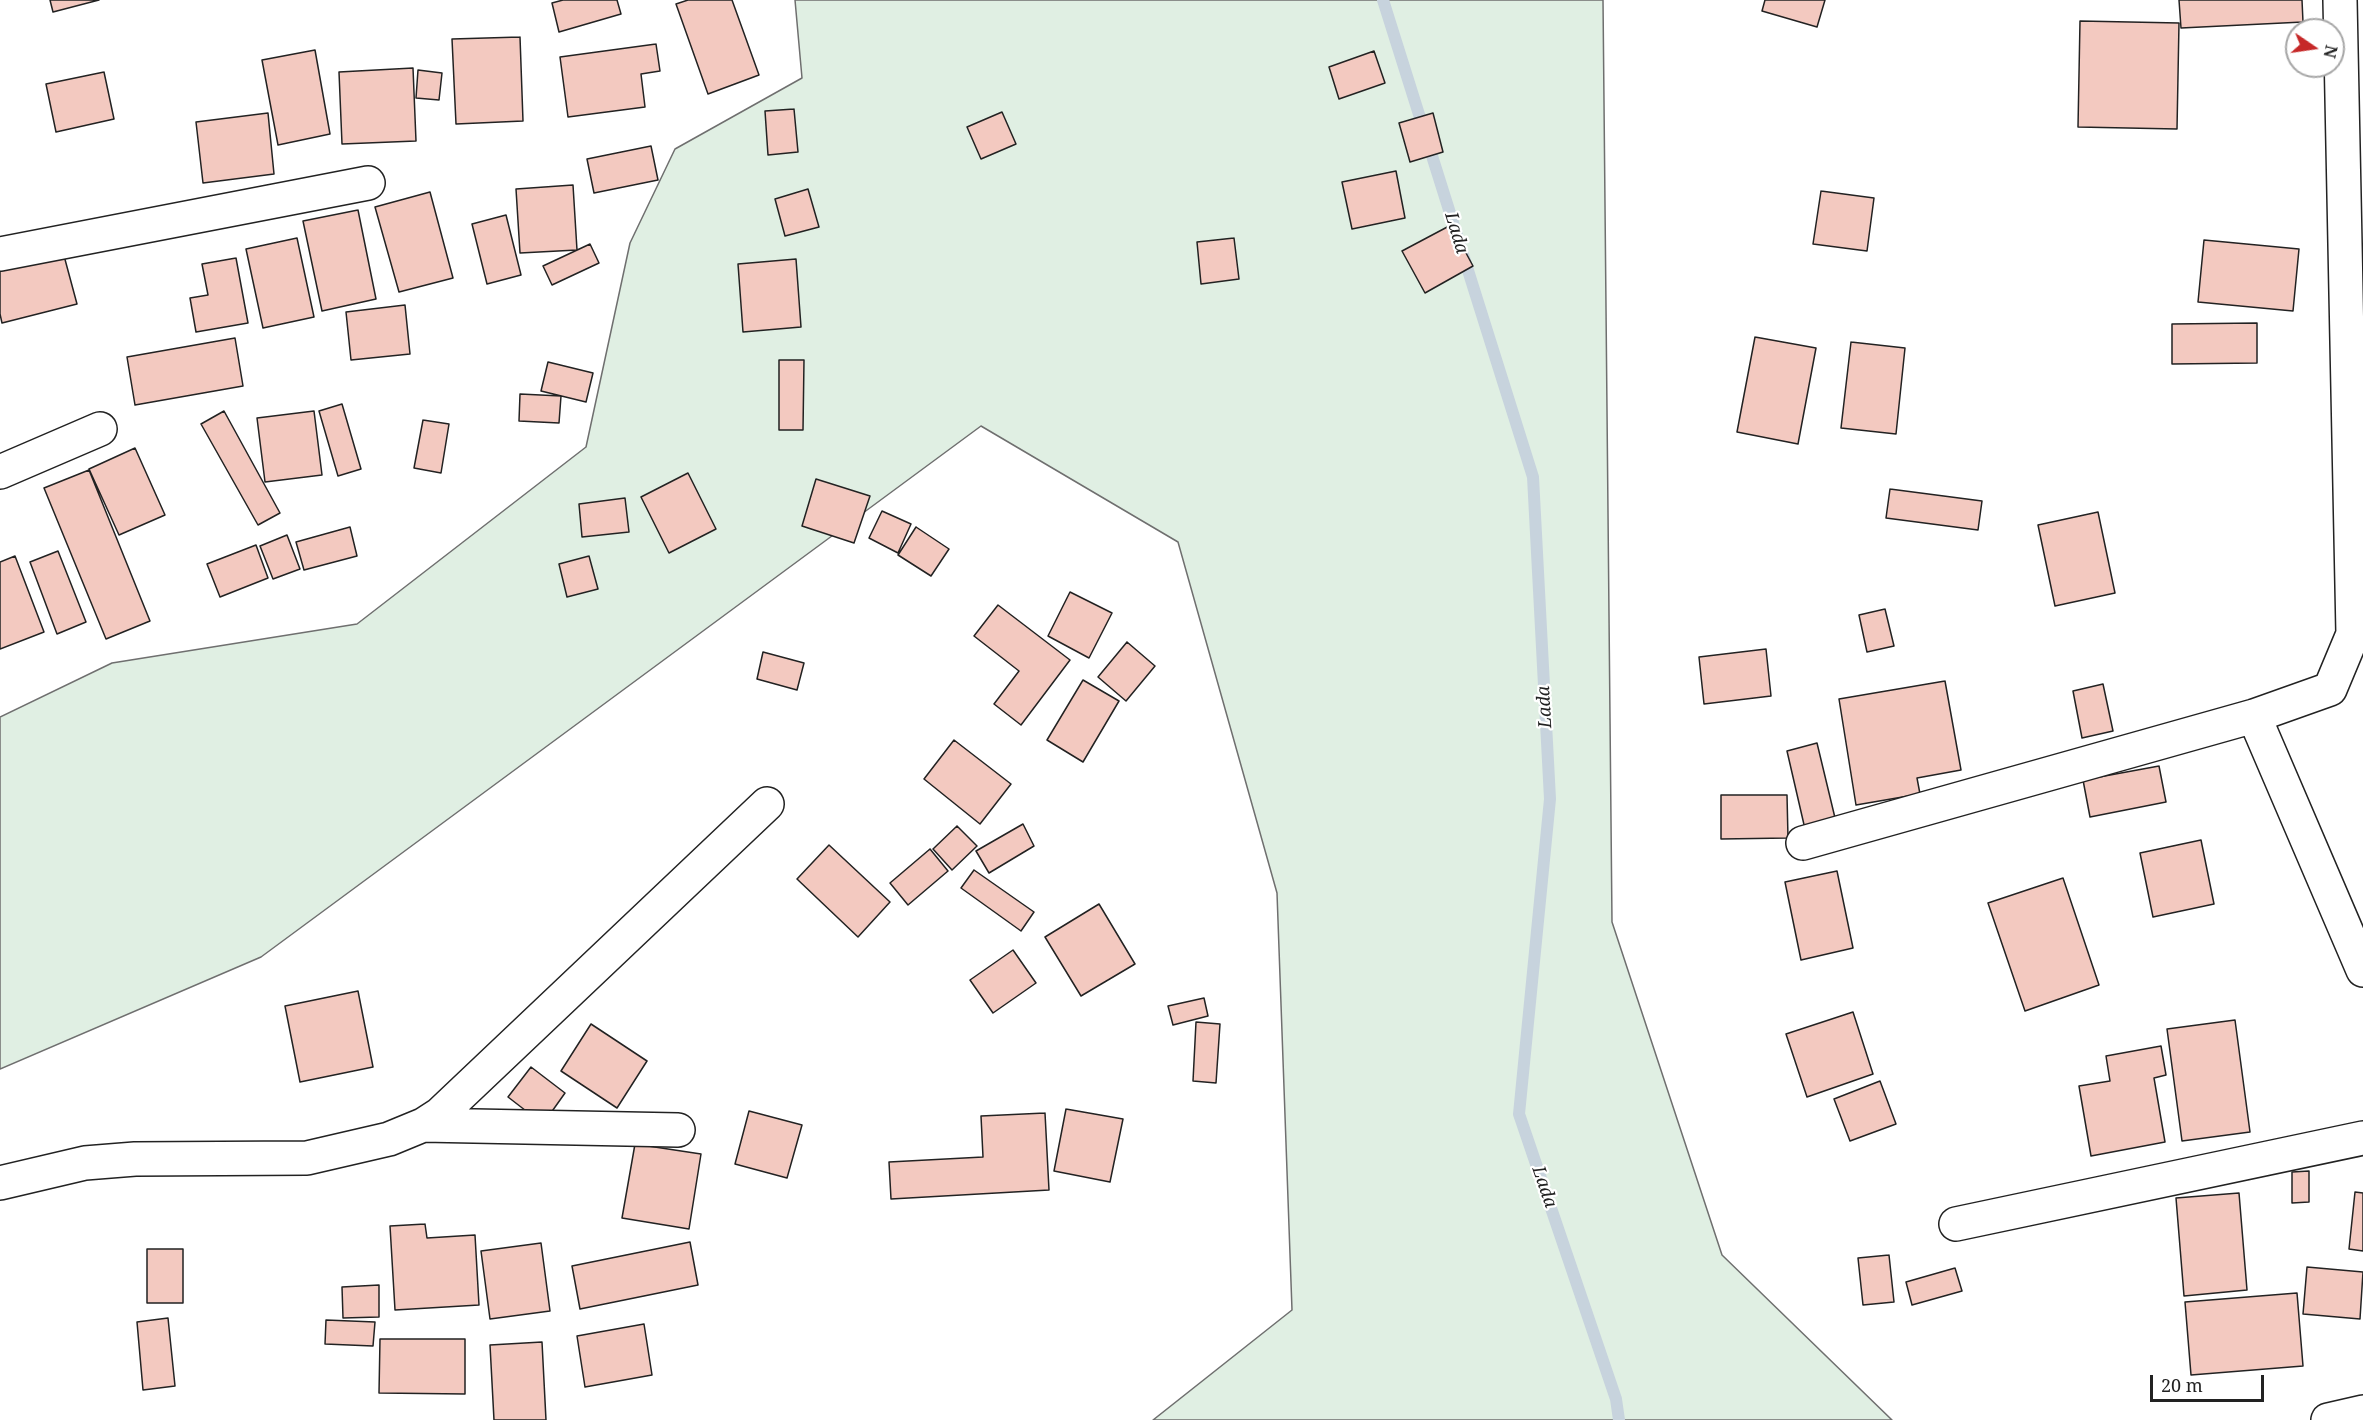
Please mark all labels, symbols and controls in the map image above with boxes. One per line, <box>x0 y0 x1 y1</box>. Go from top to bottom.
north arrow <box>2285 18 2345 78</box>
text: N <box>2318 43 2343 60</box>
water label: Lada <box>1439 210 1473 256</box>
water label: Lada <box>1533 685 1557 729</box>
water label: Lada <box>1527 1163 1561 1211</box>
scale bar <box>2153 1363 2267 1401</box>
text: 20 m <box>2161 1373 2203 1397</box>

